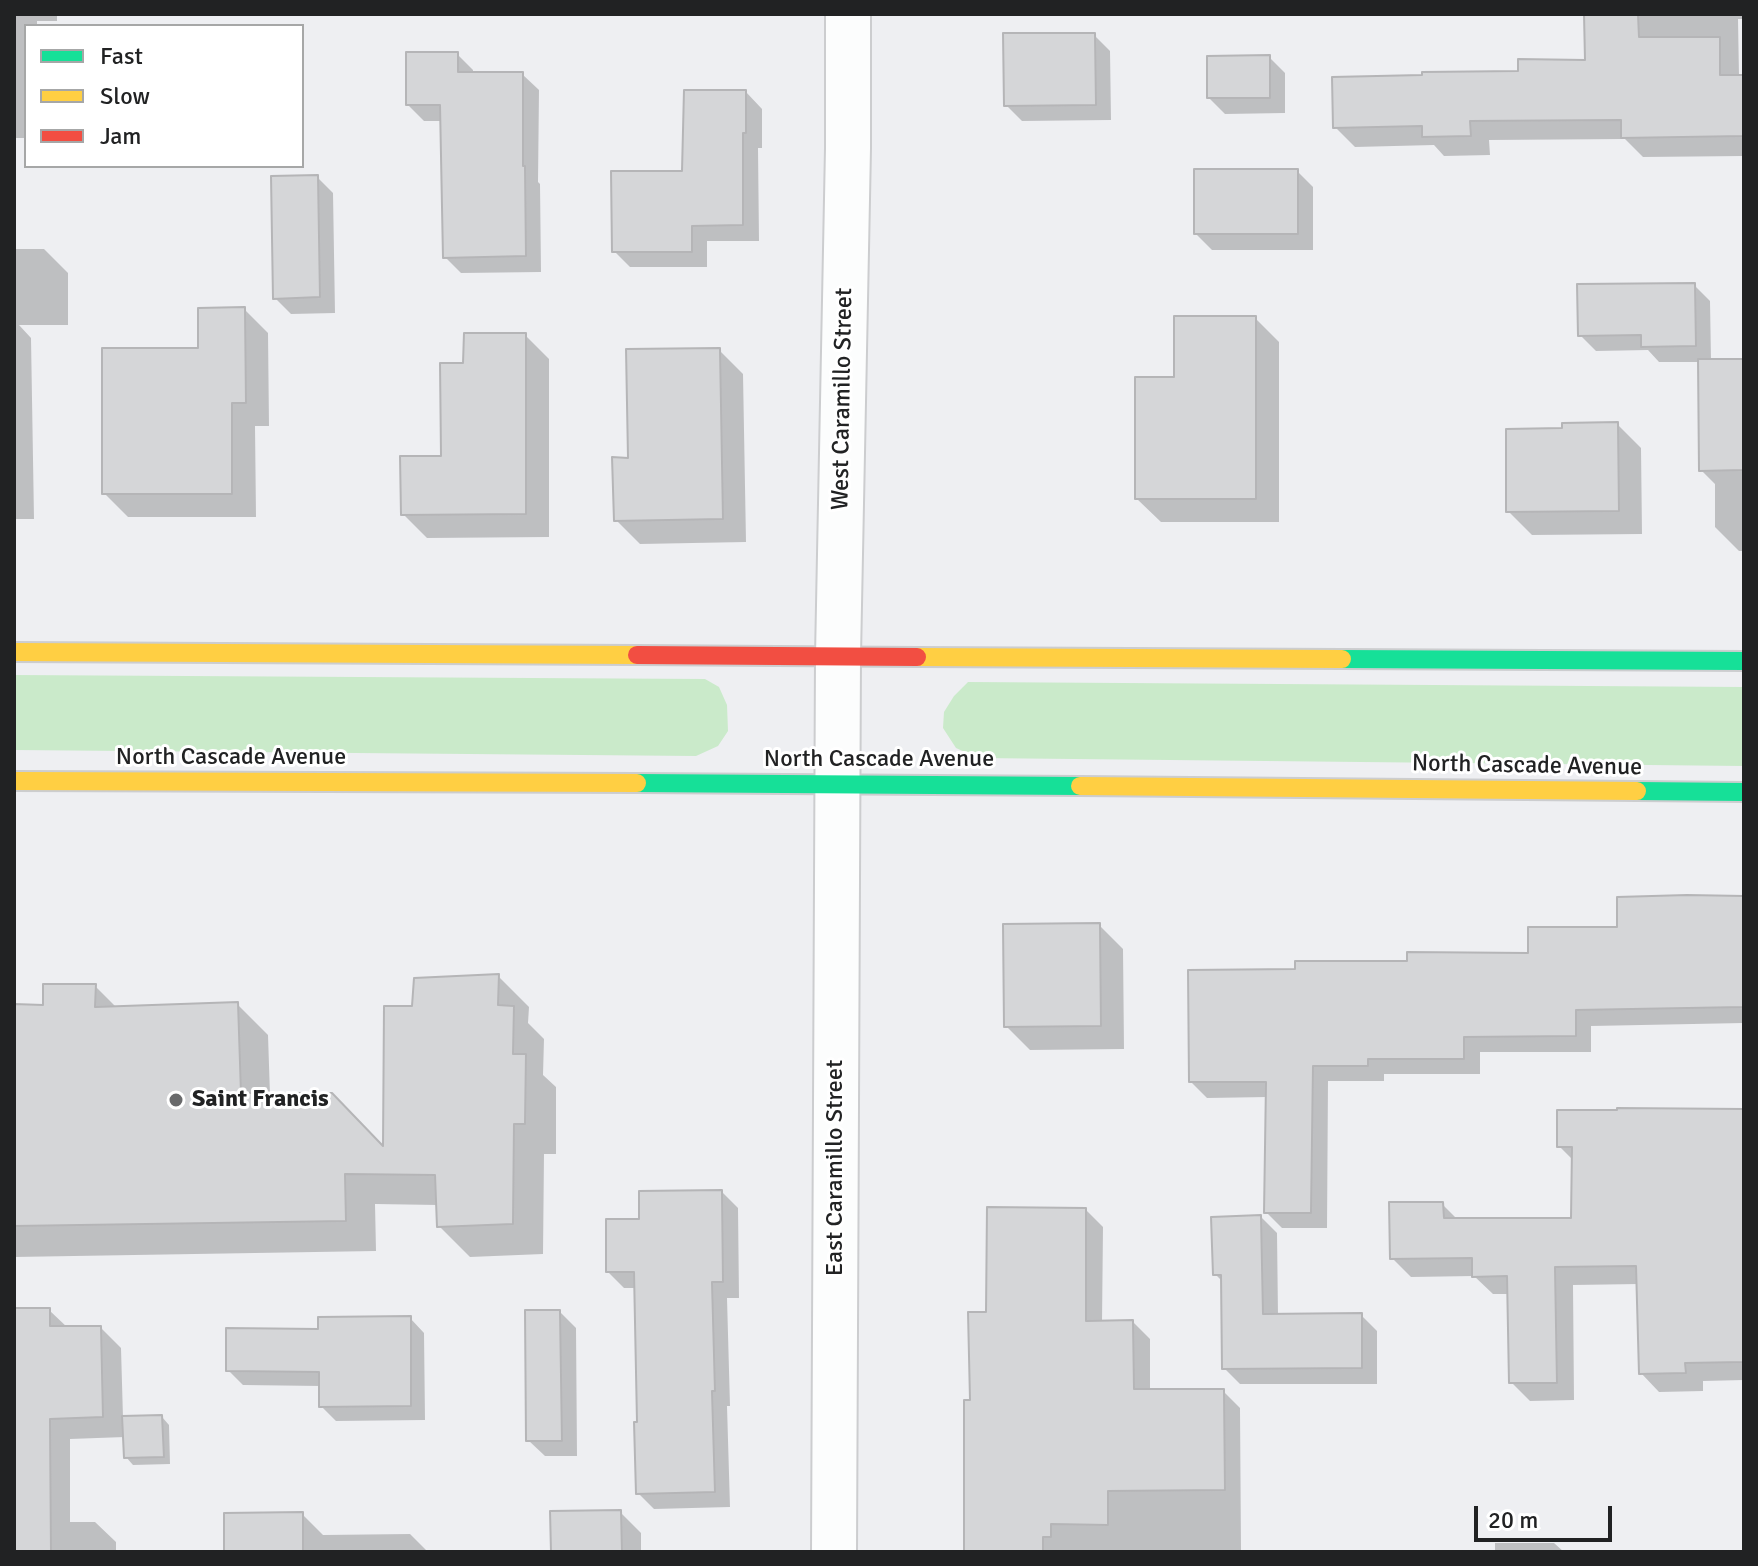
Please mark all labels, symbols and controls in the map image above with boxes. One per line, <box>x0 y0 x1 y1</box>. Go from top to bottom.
legend <box>24 24 304 168</box>
text: Fast <box>100 41 143 71</box>
text: Slow <box>100 81 150 111</box>
text: Jam <box>100 121 141 151</box>
street label: West Caramillo Street <box>827 288 859 510</box>
street label: North Cascade Avenue <box>116 744 346 772</box>
street label: North Cascade Avenue <box>764 746 994 774</box>
street label: North Cascade Avenue <box>1412 750 1642 782</box>
street label: East Caramillo Street <box>822 1060 850 1276</box>
place label: Saint Francis <box>192 1086 329 1114</box>
marker: Saint Francis <box>167 1091 185 1109</box>
scale bar <box>1478 1490 1616 1540</box>
text: 20 m <box>1488 1505 1538 1535</box>

